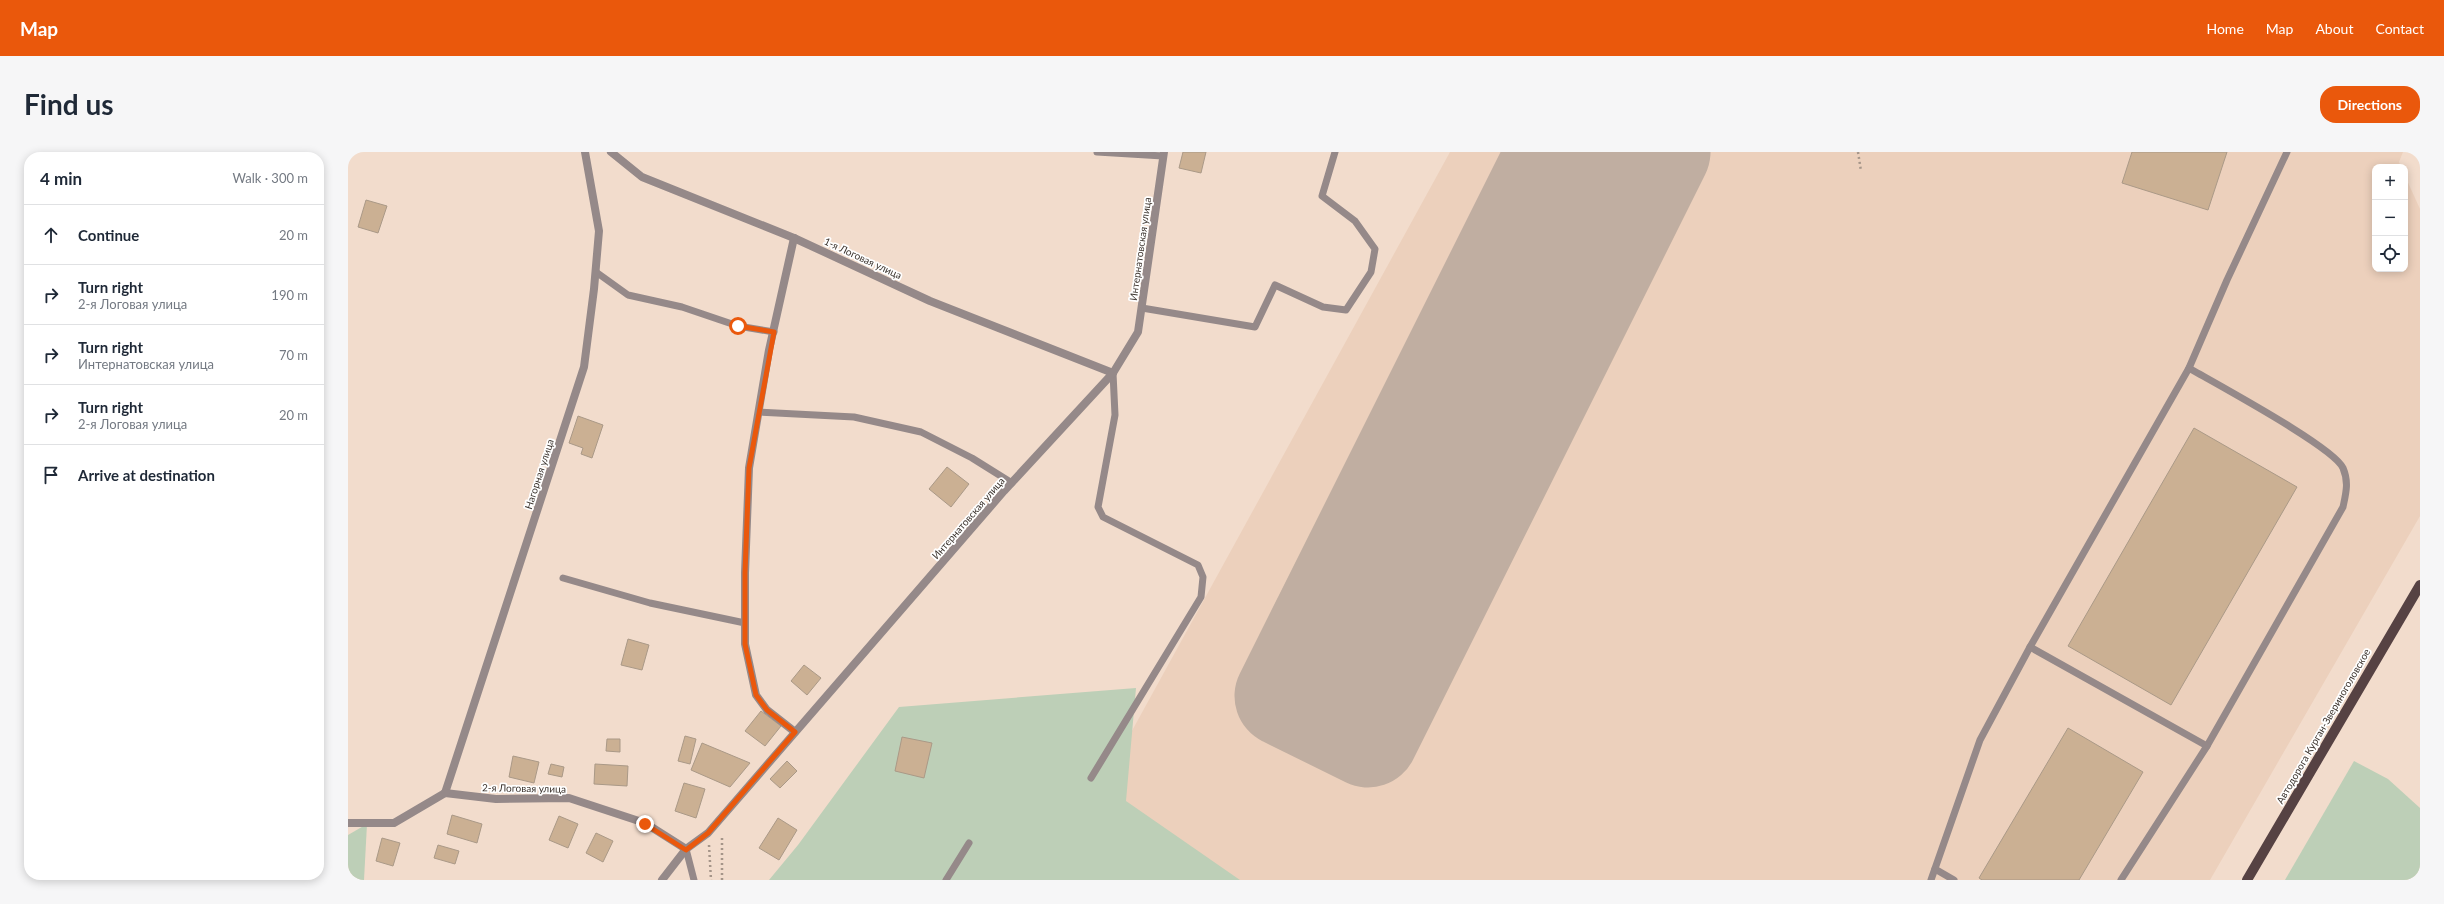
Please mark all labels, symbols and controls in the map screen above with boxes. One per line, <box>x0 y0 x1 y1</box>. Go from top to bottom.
text: Map <box>20 17 58 40</box>
text: Home <box>2206 20 2244 37</box>
text: Map <box>2266 20 2293 37</box>
text: About <box>2315 20 2353 37</box>
text: Contact <box>2375 20 2424 37</box>
button: Directions <box>2320 86 2420 123</box>
text: Find us <box>24 87 114 121</box>
map controls <box>2372 164 2408 272</box>
button: + <box>2372 164 2408 200</box>
text: 4 min <box>40 168 82 189</box>
text: Walk · 300 m <box>232 170 308 186</box>
street label: Интернатовская улица <box>1127 196 1153 302</box>
button: − <box>2372 200 2408 236</box>
icon: ahead <box>40 224 62 246</box>
text: Continue <box>78 226 139 244</box>
text: 20 m <box>279 227 308 243</box>
street label: 1-я Логовая улица <box>822 235 904 281</box>
button: locate <box>2372 236 2408 272</box>
text: Turn right <box>78 278 143 296</box>
icon: right <box>40 284 62 306</box>
text: 190 m <box>271 287 308 303</box>
text: 2-я Логовая улица <box>78 296 187 312</box>
route start <box>729 317 747 335</box>
text: Turn right <box>78 338 143 356</box>
icon: right <box>40 344 62 366</box>
text: 70 m <box>279 347 308 363</box>
text: Интернатовская улица <box>78 356 214 372</box>
text: Turn right <box>78 398 143 416</box>
icon: right <box>40 404 62 426</box>
text: 20 m <box>279 407 308 423</box>
text: 2-я Логовая улица <box>78 416 187 432</box>
street label: Нагорная улица <box>522 437 556 511</box>
icon: arrive <box>40 464 62 486</box>
text: Arrive at destination <box>78 466 215 484</box>
street label: Интернатовская улица <box>929 475 1007 561</box>
street label: Автодорога Курган-Звериноголовское <box>2274 646 2372 806</box>
street label: 2-я Логовая улица <box>482 781 566 795</box>
route end <box>636 815 654 833</box>

